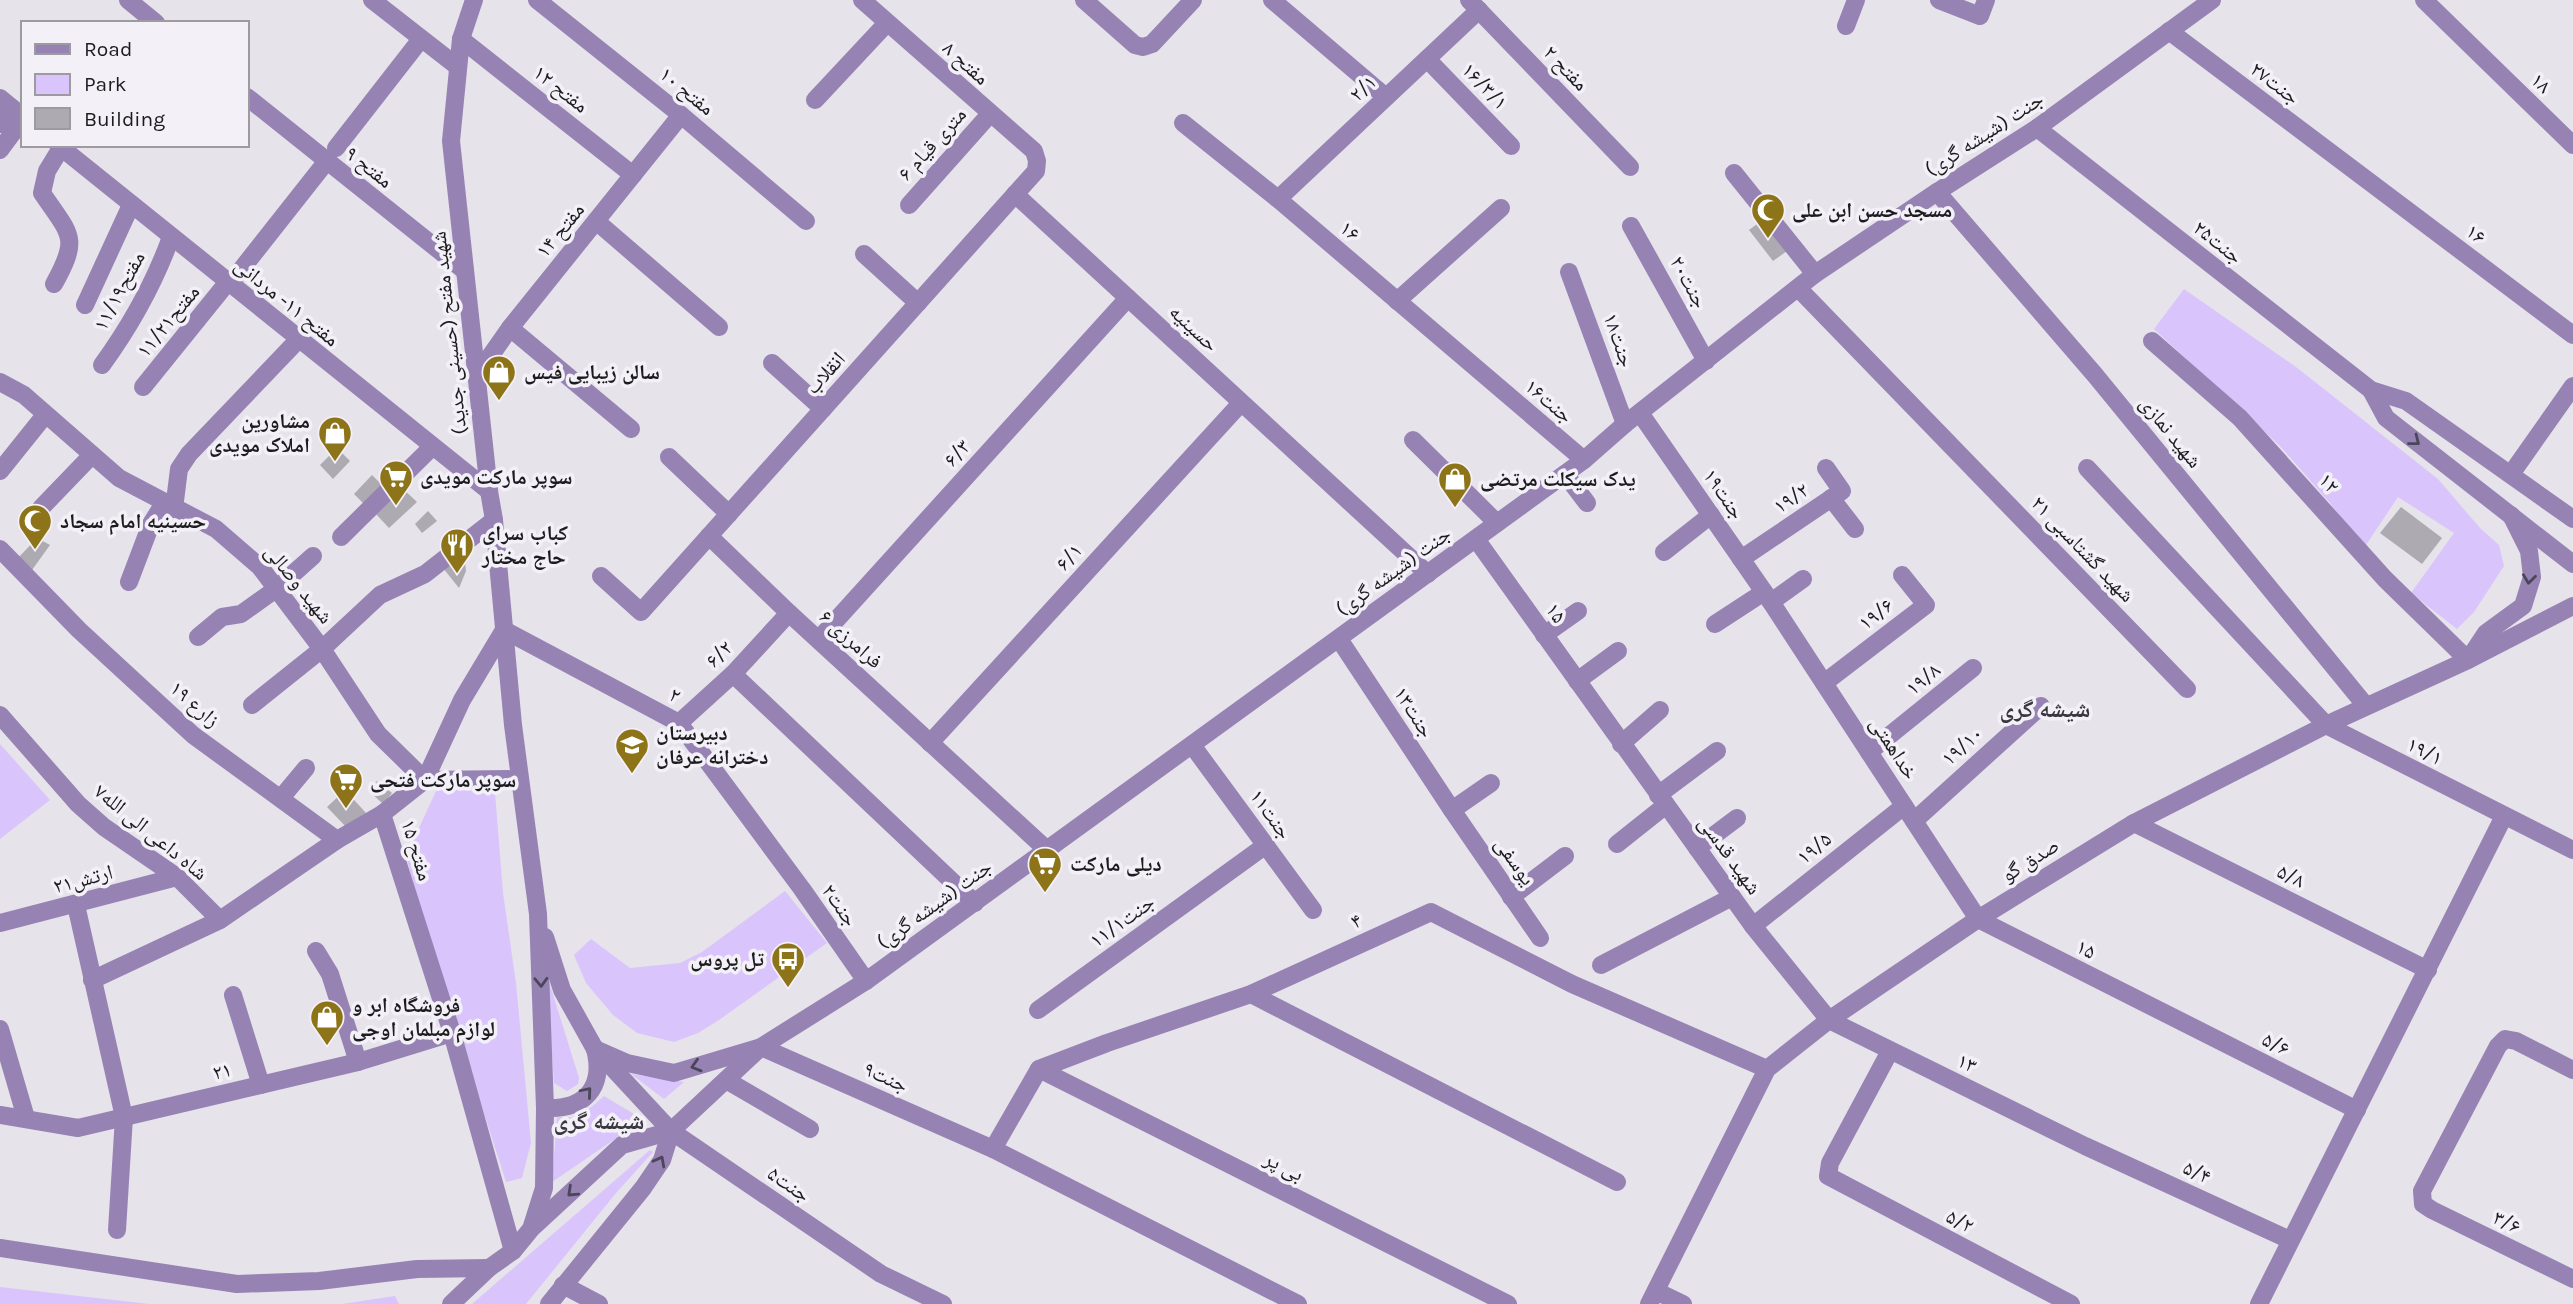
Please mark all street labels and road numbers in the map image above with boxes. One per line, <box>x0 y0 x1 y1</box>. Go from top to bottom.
street label: مفتح ۸ <box>937 36 994 91</box>
street label: مفتح ۲ <box>1538 40 1593 96</box>
street label: جنت۲۷ <box>2246 57 2304 109</box>
street label: ۱۶/۳/۱ <box>1457 58 1513 114</box>
street label: مفتح ۱۲ <box>528 60 593 119</box>
street label: مفتح ۱۰ <box>654 62 719 121</box>
street label: ۱۸ <box>2526 68 2556 98</box>
street label: ۲/۱ <box>1345 70 1381 106</box>
street label: جنت (شیشه گری) <box>1920 87 2048 181</box>
street label: ۶ متری قیام <box>893 103 973 187</box>
street label: مفتح ۹ <box>340 141 398 194</box>
street label: مفتح ۱۴ <box>531 198 590 263</box>
street label: جنت۲۵ <box>2189 215 2247 269</box>
street label: ۱۶ <box>1335 216 1365 246</box>
street label: ۱۶ <box>2461 219 2491 249</box>
street label: شهید مفتح (حسینی جدید) <box>426 230 473 436</box>
street label: مفتح۱۱/۱۹ <box>88 247 151 335</box>
street label: جنت۲۰ <box>1665 252 1713 312</box>
street label: مفتح ۱۱- مردانی <box>229 253 344 352</box>
street label: مفتح۱۱/۲۱ <box>132 280 205 363</box>
street label: حسینیه <box>1165 299 1223 357</box>
street label: جنت۱۸ <box>1598 310 1640 370</box>
street label: انقلاب <box>800 347 850 399</box>
street label: جنت۱۶ <box>1520 374 1578 428</box>
street label: شهید نمازی <box>2135 391 2207 473</box>
street label: ۶/۳ <box>939 435 975 471</box>
street label: جنت۱۹ <box>1698 464 1750 524</box>
street label: ۱۲ <box>2314 468 2344 498</box>
street label: ۱۹/۲ <box>1769 478 1813 518</box>
street label: شهید گشتاسبی ۲۱ <box>2026 491 2140 608</box>
street label: جنت (شیشه گری) <box>1331 521 1455 621</box>
street label: ۶/۱ <box>1051 539 1087 575</box>
street label: شهید وصالی <box>259 540 338 629</box>
street label: ۱۹/۶ <box>1854 593 1898 635</box>
street label: ۱۵ <box>1541 598 1571 628</box>
street label: فرامرزی ۶ <box>815 605 887 673</box>
street label: ۶/۲ <box>701 636 737 672</box>
street label: ۱۹/۸ <box>1901 658 1945 700</box>
street label: ۱۹ زارع <box>165 676 225 733</box>
street label: ۲ <box>665 682 685 708</box>
street label: جنت۱۳ <box>1389 682 1439 742</box>
street label: خداهمتی <box>1864 712 1923 784</box>
street label: ۱۹/۱۰ <box>1937 721 1987 771</box>
street label: ۱۹/۱ <box>2403 732 2447 770</box>
street label: شاه داعی الی الله۷ <box>89 779 212 886</box>
street label: جنت۱۱ <box>1245 784 1297 844</box>
street label: شهید قدسی <box>1693 811 1767 900</box>
street label: مفتح ۱۵ <box>395 816 438 884</box>
street label: ۱۹/۵ <box>1792 827 1836 869</box>
street label: یوسفی <box>1489 832 1540 890</box>
street label: صدق گو <box>1997 833 2064 888</box>
street label: جنت (شیشه گری) <box>872 854 996 954</box>
street label: ۵/۸ <box>2273 859 2309 893</box>
street label: ارتش۲۱ <box>51 860 116 899</box>
street label: جنت۲ <box>817 879 863 931</box>
street label: جنت۱۱/۱ <box>1085 890 1159 952</box>
street label: ۴ <box>1347 908 1365 934</box>
street label: ۱۵ <box>2072 934 2100 964</box>
street label: ۵/۶ <box>2258 1027 2294 1061</box>
street label: ۱۳ <box>1953 1048 1981 1078</box>
street label: ۲۱ <box>210 1057 234 1085</box>
street label: جنت۹ <box>860 1057 912 1097</box>
street label: بی پر <box>1259 1146 1308 1187</box>
street label: ۵/۴ <box>2179 1155 2215 1189</box>
street label: جنت۵ <box>763 1161 815 1207</box>
street label: ۵/۲ <box>1942 1204 1978 1238</box>
street label: ۳/۶ <box>2489 1205 2525 1239</box>

